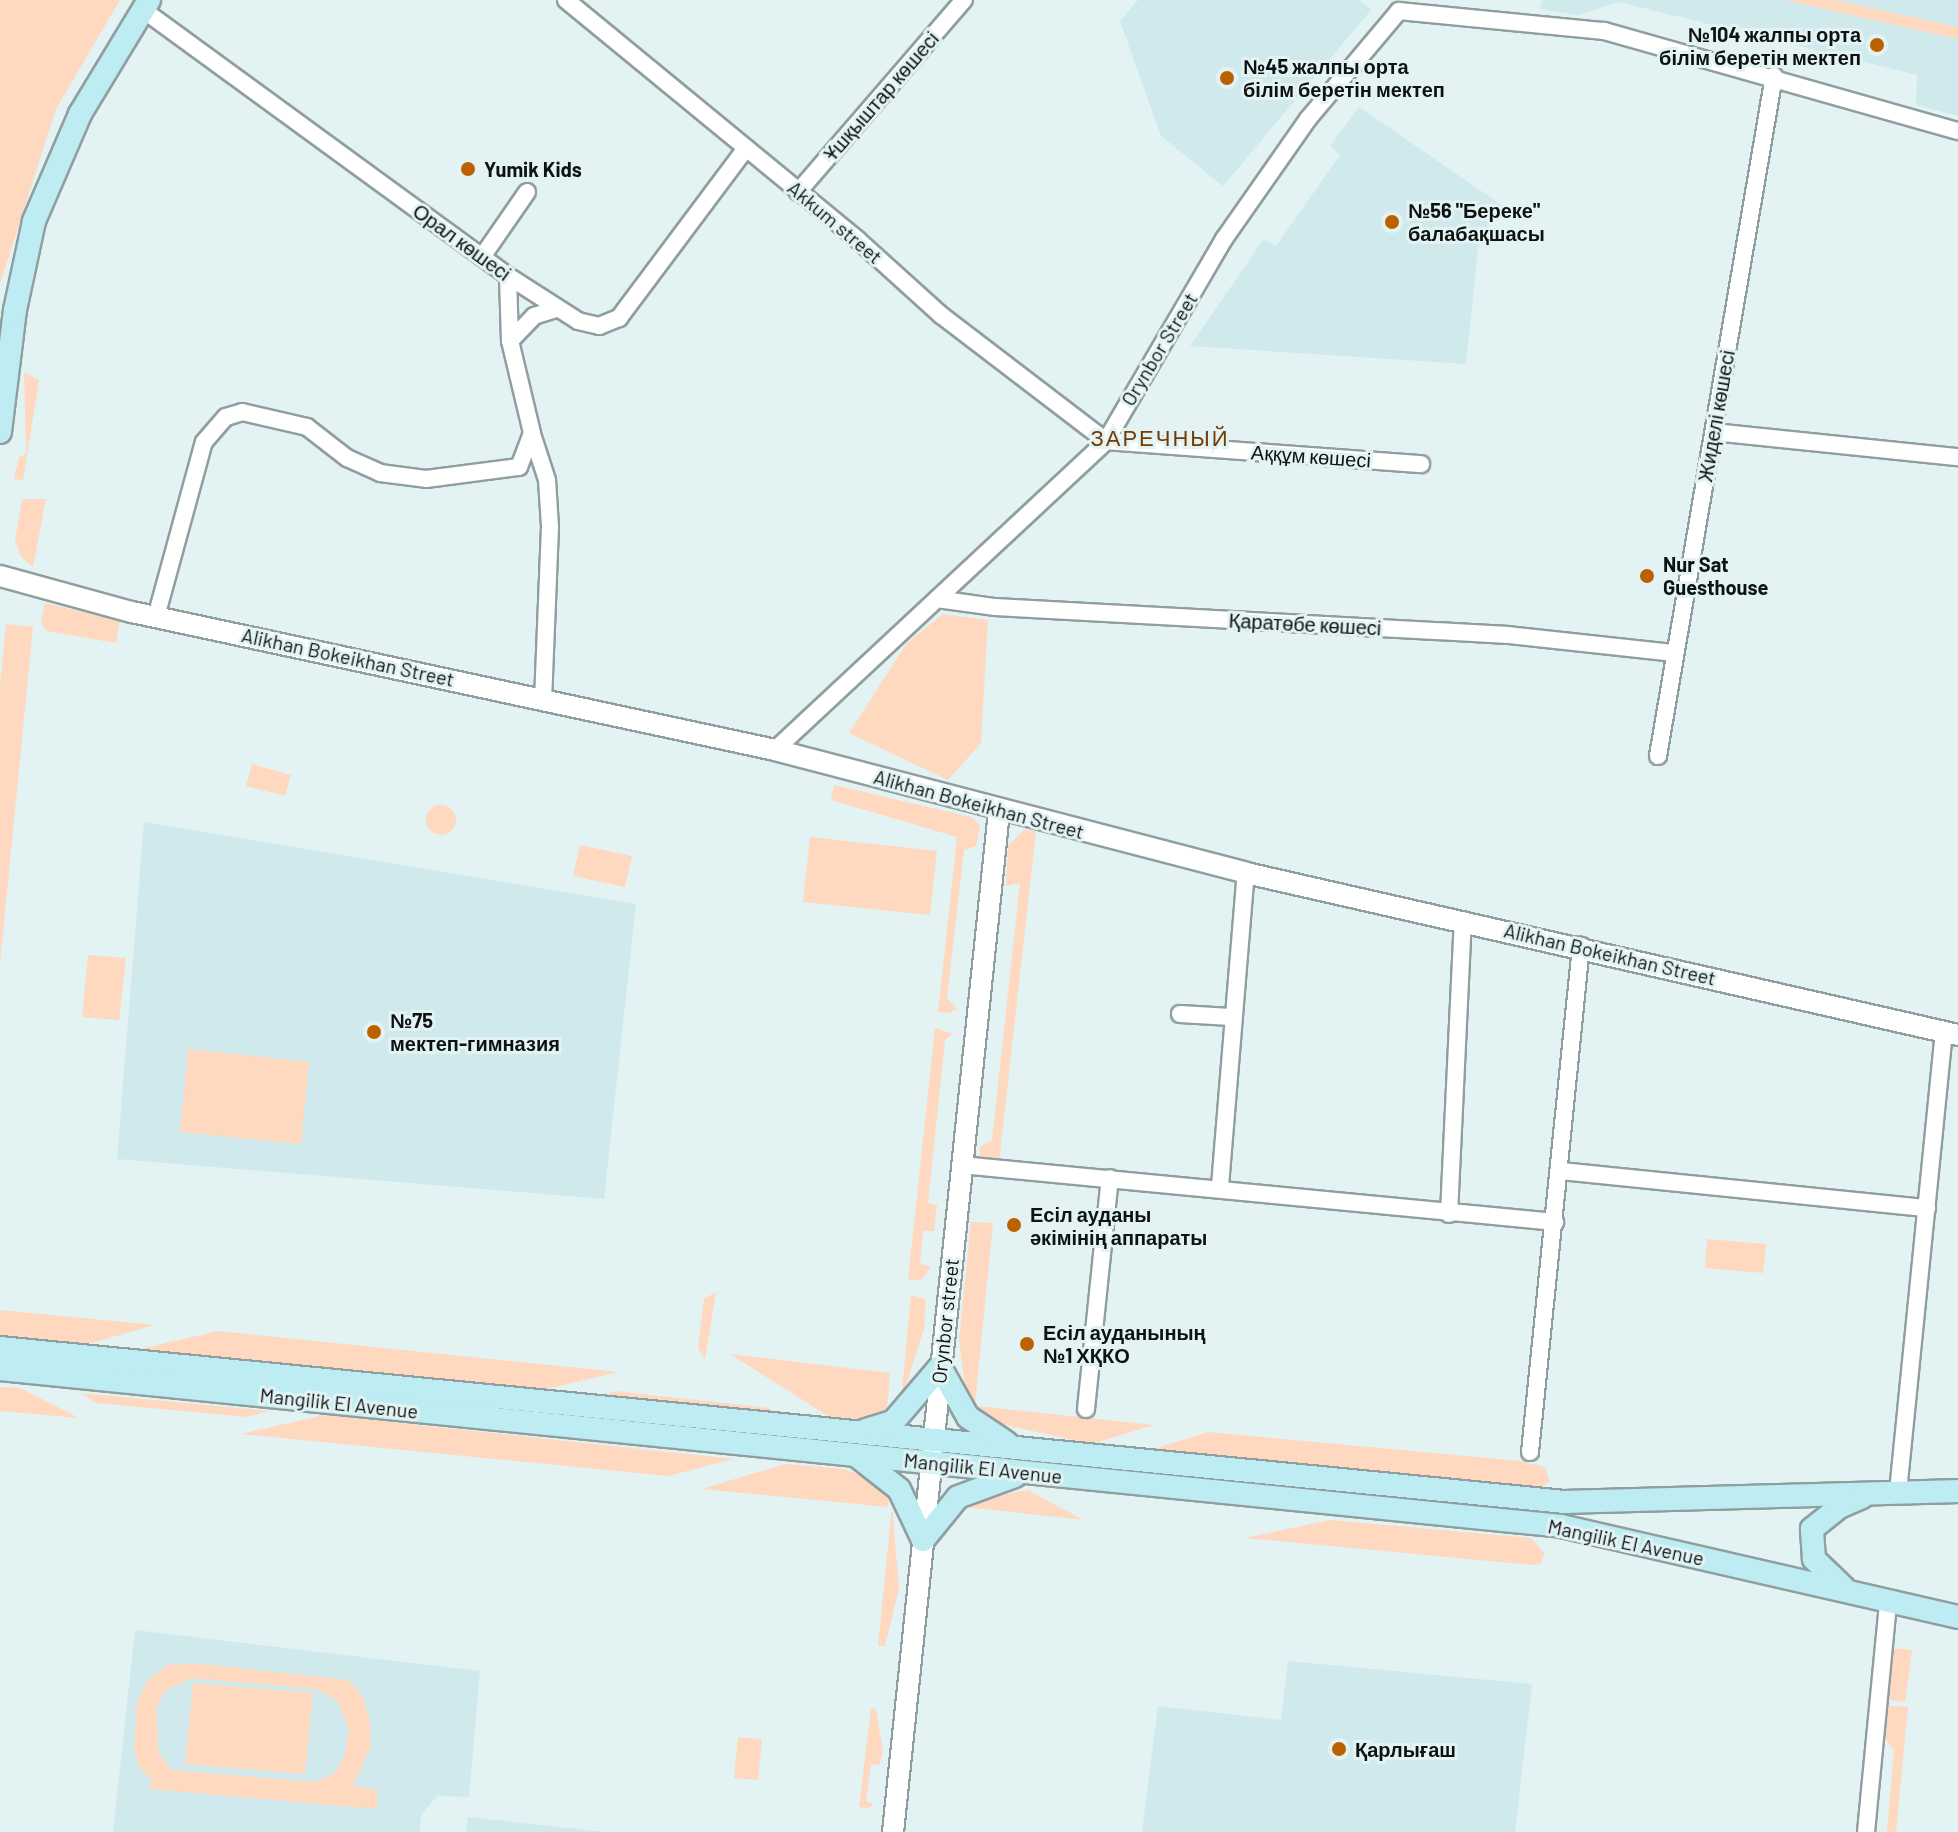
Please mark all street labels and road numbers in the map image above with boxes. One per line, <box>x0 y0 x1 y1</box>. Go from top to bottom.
street label: Ұшқыштар көшесі <box>818 27 944 165</box>
street label: Akkum street <box>783 176 887 268</box>
street label: Орал көшесі <box>408 199 516 285</box>
street label: Orynbor Street <box>1116 288 1202 410</box>
street label: Жиделі көшесі <box>1693 348 1739 484</box>
street label: Аққұм көшесі <box>1250 440 1372 472</box>
street label: Қаратөбе көшесі <box>1228 608 1382 640</box>
street label: Alikhan Bokeikhan Street <box>239 623 457 691</box>
street label: Alikhan Bokeikhan Street <box>871 764 1087 844</box>
street label: Alikhan Bokeikhan Street <box>1502 918 1718 990</box>
street label: Orynbor street <box>926 1257 964 1385</box>
street label: Mangilik El Avenue <box>259 1383 419 1423</box>
street label: Mangilik El Avenue <box>903 1448 1063 1488</box>
street label: Mangilik El Avenue <box>1546 1514 1706 1570</box>

